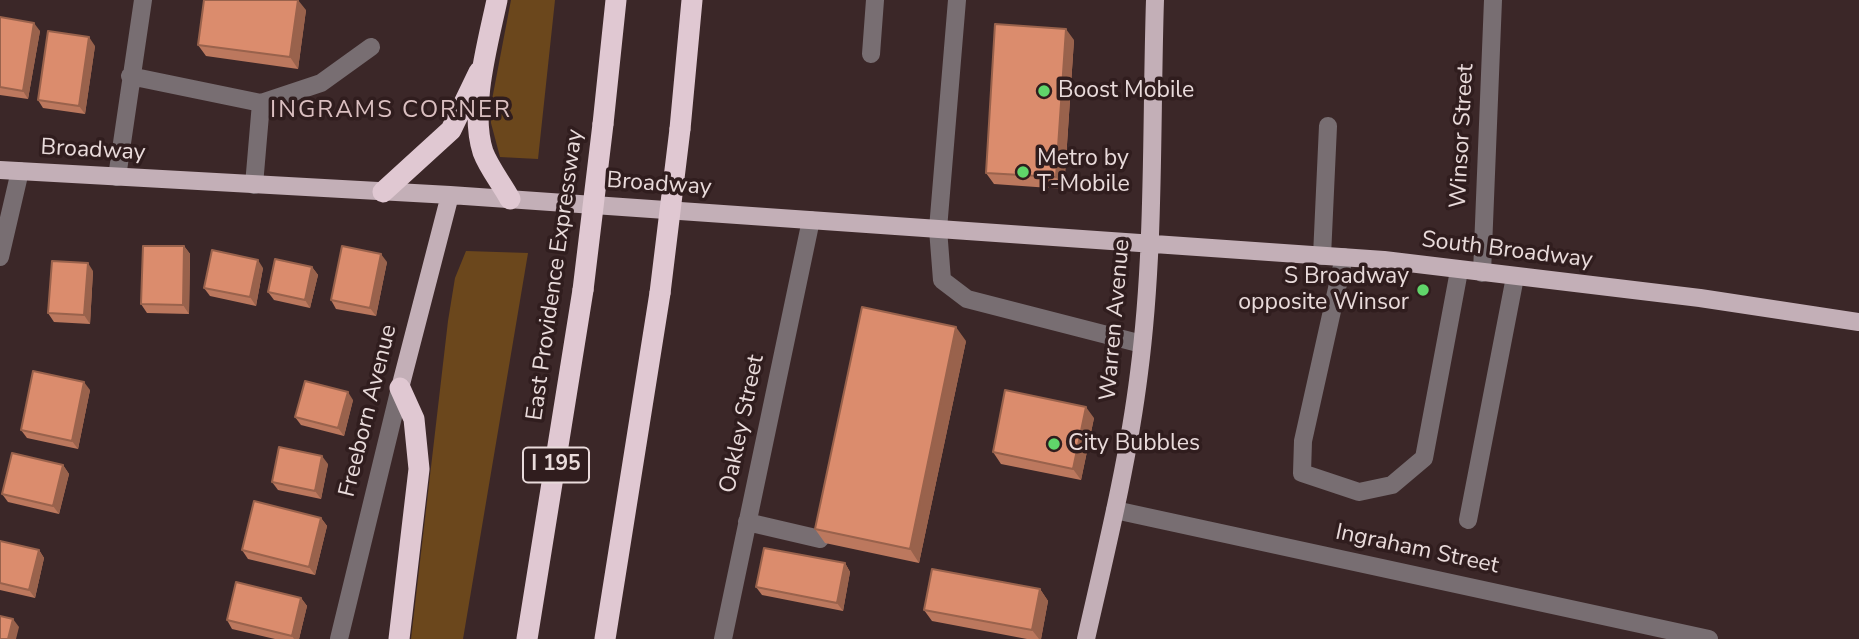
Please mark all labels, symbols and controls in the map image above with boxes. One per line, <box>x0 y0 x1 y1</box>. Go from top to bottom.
street label: Winsor Street <box>1445 63 1481 209</box>
place label: Boost Mobile <box>1058 77 1194 105</box>
marker: Boost Mobile <box>1036 83 1052 99</box>
district label: INGRAMS CORNER <box>272 97 510 125</box>
street label: East Providence Expressway <box>522 128 590 422</box>
street label: Broadway <box>40 134 146 168</box>
place label: Metro by T-Mobile <box>1037 145 1130 199</box>
marker: Metro by T-Mobile <box>1015 164 1031 180</box>
street label: Broadway <box>606 168 712 202</box>
street label: South Broadway <box>1420 227 1594 275</box>
street label: Warren Avenue <box>1095 238 1137 402</box>
place label: S Broadway opposite Winsor <box>1238 263 1409 317</box>
marker: S Broadway opposite Winsor <box>1415 282 1431 298</box>
street label: Freeborn Avenue <box>334 322 404 500</box>
street label: Oakley Street <box>715 352 771 496</box>
place label: City Bubbles <box>1068 430 1200 458</box>
marker: City Bubbles <box>1046 436 1062 452</box>
road number: I 195 <box>523 448 589 482</box>
street label: Ingraham Street <box>1333 519 1501 581</box>

